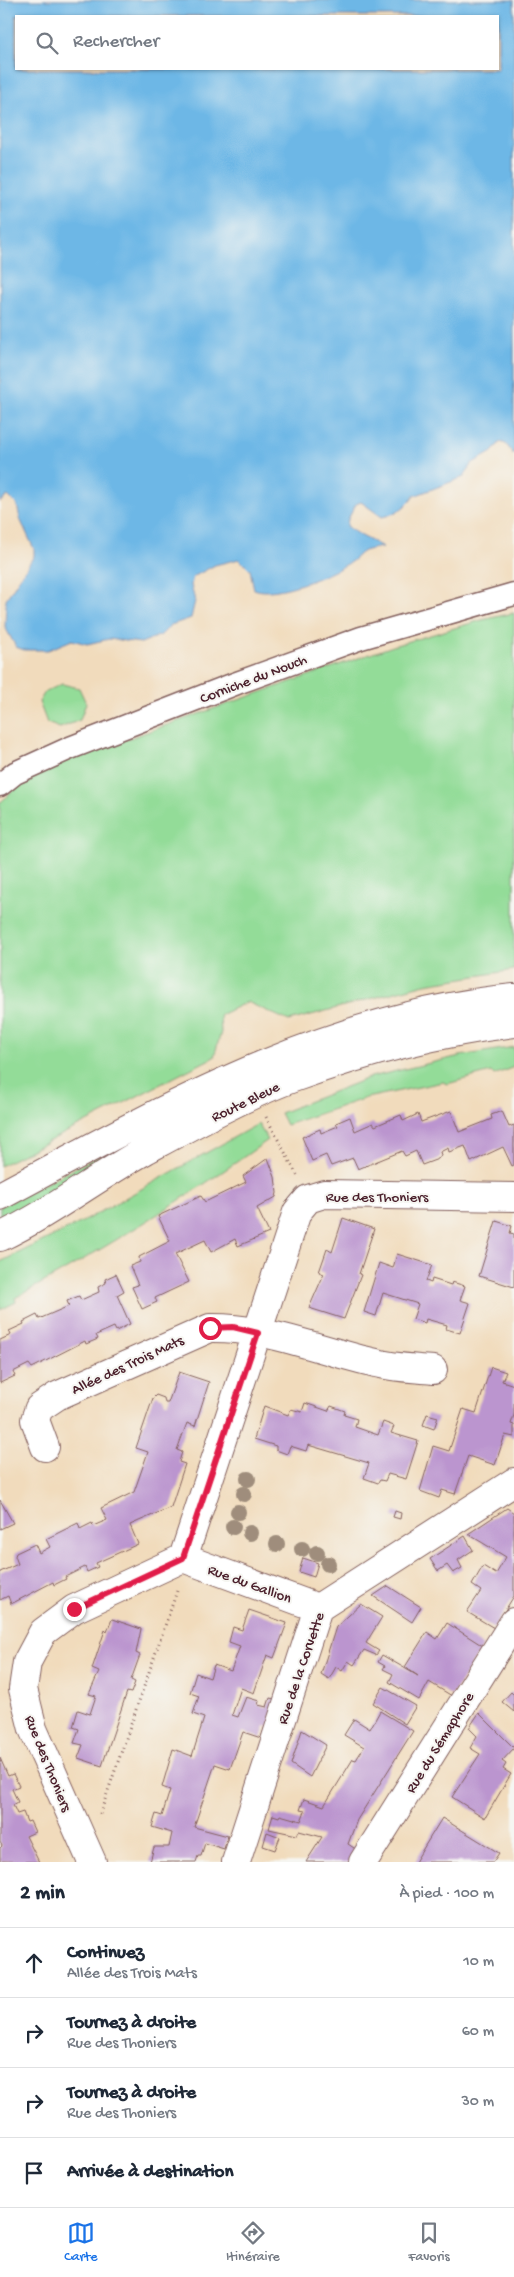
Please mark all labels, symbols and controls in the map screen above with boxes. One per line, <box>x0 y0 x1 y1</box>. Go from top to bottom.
search box <box>15 15 499 70</box>
icon: search <box>33 29 61 57</box>
text: Rechercher <box>73 31 159 54</box>
street label: Corniche du Nouch <box>198 651 310 709</box>
street label: Route Bleue <box>209 1078 283 1127</box>
street label: Rue des Thoniers <box>326 1189 429 1207</box>
route start <box>199 1317 222 1340</box>
street label: Allée des Trois Mats <box>69 1332 187 1400</box>
street label: Rue du Gallion <box>205 1561 294 1608</box>
route end <box>63 1598 86 1621</box>
street label: Rue de la Corvette <box>274 1610 330 1727</box>
street label: Rue du Sémaphore <box>402 1689 479 1797</box>
street label: Rue des Thoniers <box>20 1713 75 1815</box>
text: 2 min <box>20 1882 65 1907</box>
text: À pied · 100 m <box>399 1885 494 1904</box>
text: Continuez <box>67 1942 144 1965</box>
icon: ahead <box>20 1949 48 1977</box>
text: 10 m <box>463 1953 494 1972</box>
text: Allée des Trois Mats <box>67 1965 197 1984</box>
text: Tournez à droite <box>67 2012 196 2035</box>
icon: right <box>20 2019 48 2047</box>
text: 60 m <box>462 2023 494 2042</box>
text: Rue des Thoniers <box>67 2035 176 2054</box>
text: Tournez à droite <box>67 2082 196 2105</box>
icon: right <box>20 2089 48 2117</box>
text: 30 m <box>461 2093 494 2112</box>
text: Rue des Thoniers <box>67 2105 176 2124</box>
icon: arrive <box>20 2159 48 2187</box>
text: Arrivée à destination <box>67 2161 233 2184</box>
tab: Carte <box>64 2219 97 2266</box>
tab: Itinéraire <box>226 2219 280 2266</box>
tab: Favoris <box>408 2219 450 2266</box>

